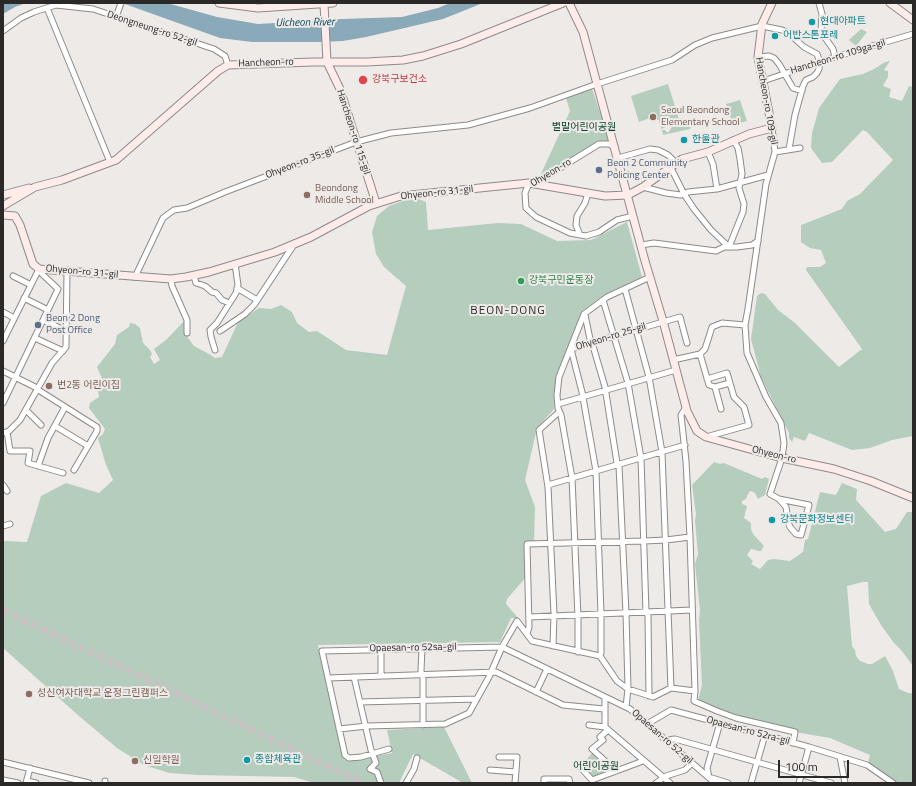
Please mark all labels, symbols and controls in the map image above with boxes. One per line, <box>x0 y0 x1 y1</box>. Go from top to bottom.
street label: Deongneung-ro 52-gil <box>106 9 198 49</box>
water label: Uicheon River <box>275 16 335 30</box>
place label: 현대아파트 <box>820 16 866 28</box>
marker: 현대아파트 <box>807 17 817 27</box>
place label: 어반스톤포레 <box>783 30 838 42</box>
marker: 어반스톤포레 <box>770 31 780 41</box>
street label: Hancheon-ro 109ga-gil <box>789 37 887 77</box>
street label: Hancheon-ro <box>238 56 294 70</box>
street label: Hancheon-ro 109-gil <box>752 56 780 146</box>
marker: 강북구보건소 <box>357 74 369 86</box>
place label: 강북구보건소 <box>372 74 427 86</box>
street label: Hancheon-ro 115-gil <box>334 88 372 176</box>
place label: Seoul Beondong Elementary School <box>661 105 740 128</box>
marker: Seoul Beondong Elementary School <box>648 112 658 122</box>
park label: 별말어린이공원 <box>552 122 616 134</box>
place label: 한울관 <box>692 134 720 146</box>
marker: 한울관 <box>679 135 689 145</box>
street label: Ohyeon-ro 35-gil <box>264 144 336 182</box>
street label: Ohyeon-ro <box>528 156 574 190</box>
place label: Beon 2 Community Policing Center <box>607 158 687 182</box>
marker: Beon 2 Community Policing Center <box>594 165 604 175</box>
place label: Beondong Middle School <box>315 183 374 206</box>
street label: Ohyeon-ro 31-gil <box>400 183 474 203</box>
marker: Beondong Middle School <box>302 190 312 200</box>
street label: Ohyeon-ro 31-gil <box>45 263 119 281</box>
place label: 강북구민운동장 <box>529 275 593 287</box>
marker: 강북구민운동장 <box>516 276 526 286</box>
district label: BEON-DONG <box>470 304 546 318</box>
place label: Beon 2 Dong Post Office <box>46 313 100 336</box>
marker: Beon 2 Dong Post Office <box>33 320 43 330</box>
street label: Ohyeon-ro 25-gil <box>574 321 648 353</box>
place label: 번2동 어린이집 <box>57 380 120 392</box>
marker: 번2동 어린이집 <box>44 381 54 391</box>
street label: Ohyeon-ro <box>751 444 797 466</box>
place label: 강북문화정보센터 <box>780 514 854 526</box>
marker: 강북문화정보센터 <box>767 515 777 525</box>
street label: Opaesan-ro 52sa-gil <box>369 641 457 655</box>
place label: 성신여자대학교 운정그린캠퍼스 <box>37 688 168 700</box>
marker: 성신여자대학교 운정그린캠퍼스 <box>24 689 34 699</box>
street label: Opaesan-ro 52-gil <box>629 707 695 767</box>
street label: Opaesan-ro 52ra-gil <box>705 714 791 748</box>
scale bar <box>780 752 851 778</box>
place label: 종합체육관 <box>255 754 301 766</box>
place label: 신일학원 <box>143 755 180 767</box>
marker: 종합체육관 <box>242 755 252 765</box>
marker: 신일학원 <box>130 756 140 766</box>
text: 100 m <box>785 757 818 776</box>
park label: 어린이공원 <box>573 761 619 773</box>

